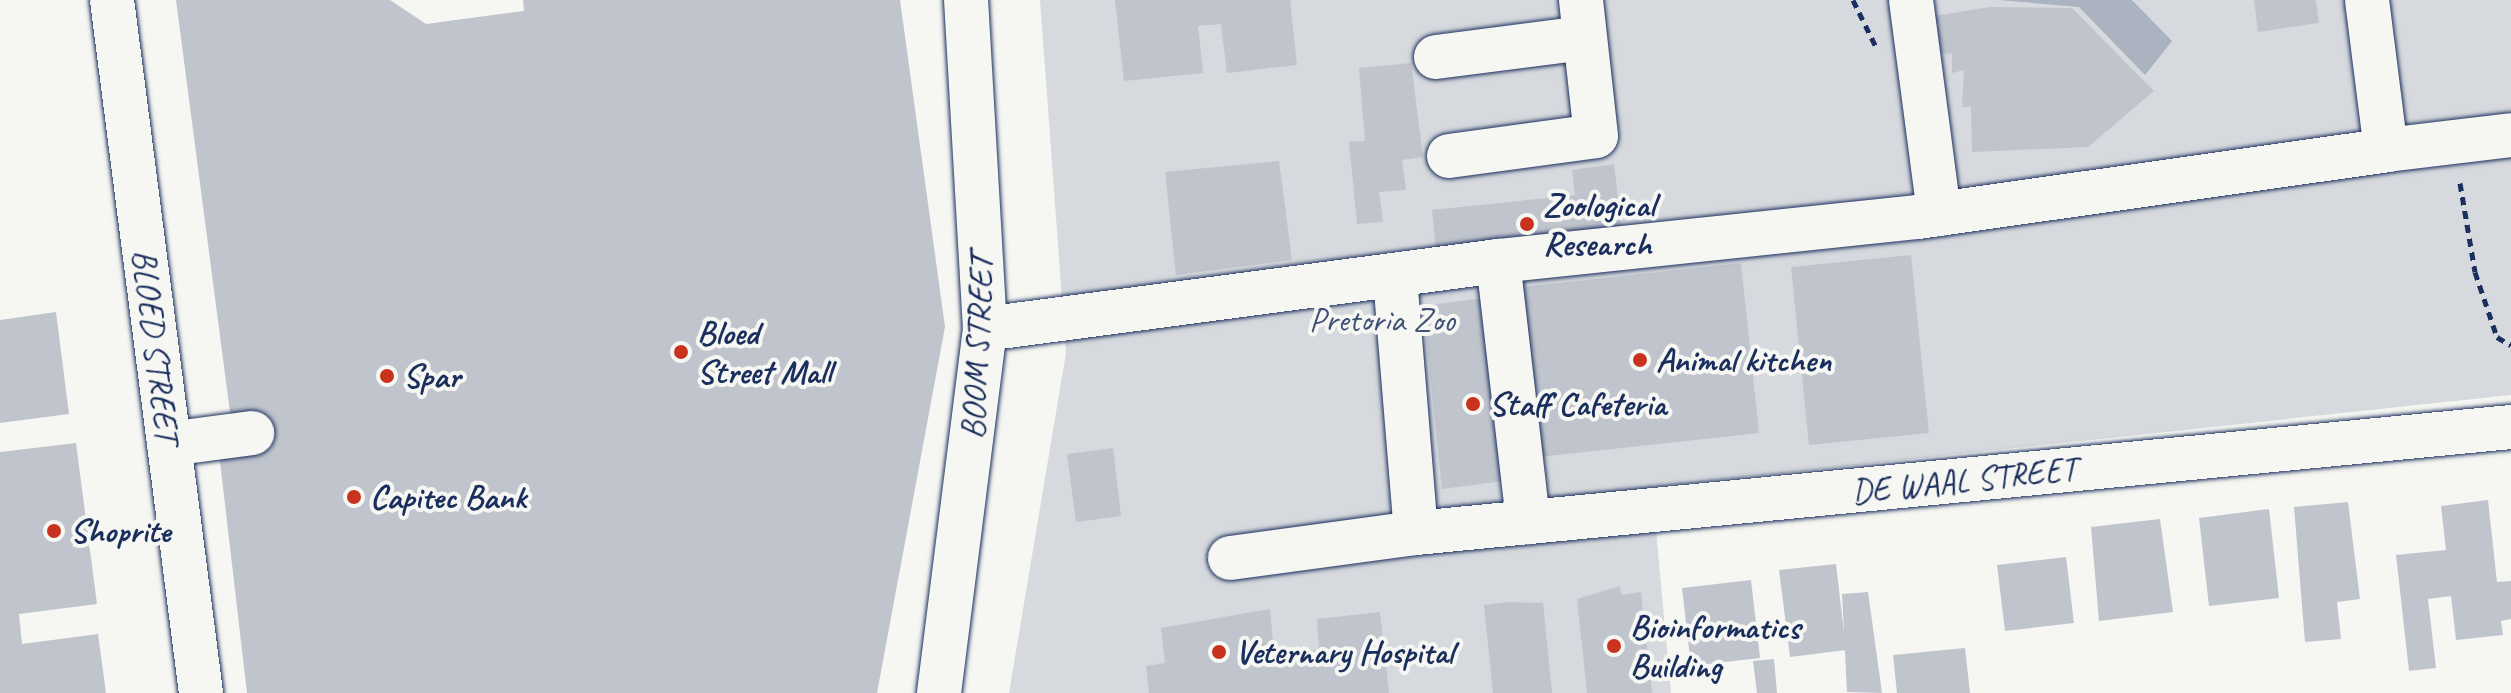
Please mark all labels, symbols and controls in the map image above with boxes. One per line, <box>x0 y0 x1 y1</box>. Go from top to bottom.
place label: Zoological Research <box>1543 184 1655 264</box>
marker: Zoological Research <box>1518 215 1536 233</box>
street label: BLOED STREET <box>124 247 188 445</box>
street label: BOOM STREET <box>952 254 1002 440</box>
park label: Pretoria Zoo <box>1310 300 1454 340</box>
place label: Bloed Street Mall <box>697 312 832 392</box>
place label: Animal kitchen <box>1656 340 1831 380</box>
marker: Bloed Street Mall <box>672 343 690 361</box>
marker: Animal kitchen <box>1631 351 1649 369</box>
place label: Spar <box>403 356 460 396</box>
marker: Spar <box>378 367 396 385</box>
place label: Staff Cafeteria <box>1489 384 1667 424</box>
marker: Staff Cafeteria <box>1464 395 1482 413</box>
street label: DE WAAL STREET <box>1849 448 2079 512</box>
place label: Capitec Bank <box>370 477 526 517</box>
marker: Capitec Bank <box>345 488 363 506</box>
place label: Shoprite <box>70 511 170 551</box>
marker: Shoprite <box>45 522 63 540</box>
place label: Bioinformatics Building <box>1630 606 1800 686</box>
place label: Veternary Hospital <box>1235 632 1454 672</box>
marker: Bioinformatics Building <box>1605 637 1623 655</box>
marker: Veternary Hospital <box>1210 643 1228 661</box>

